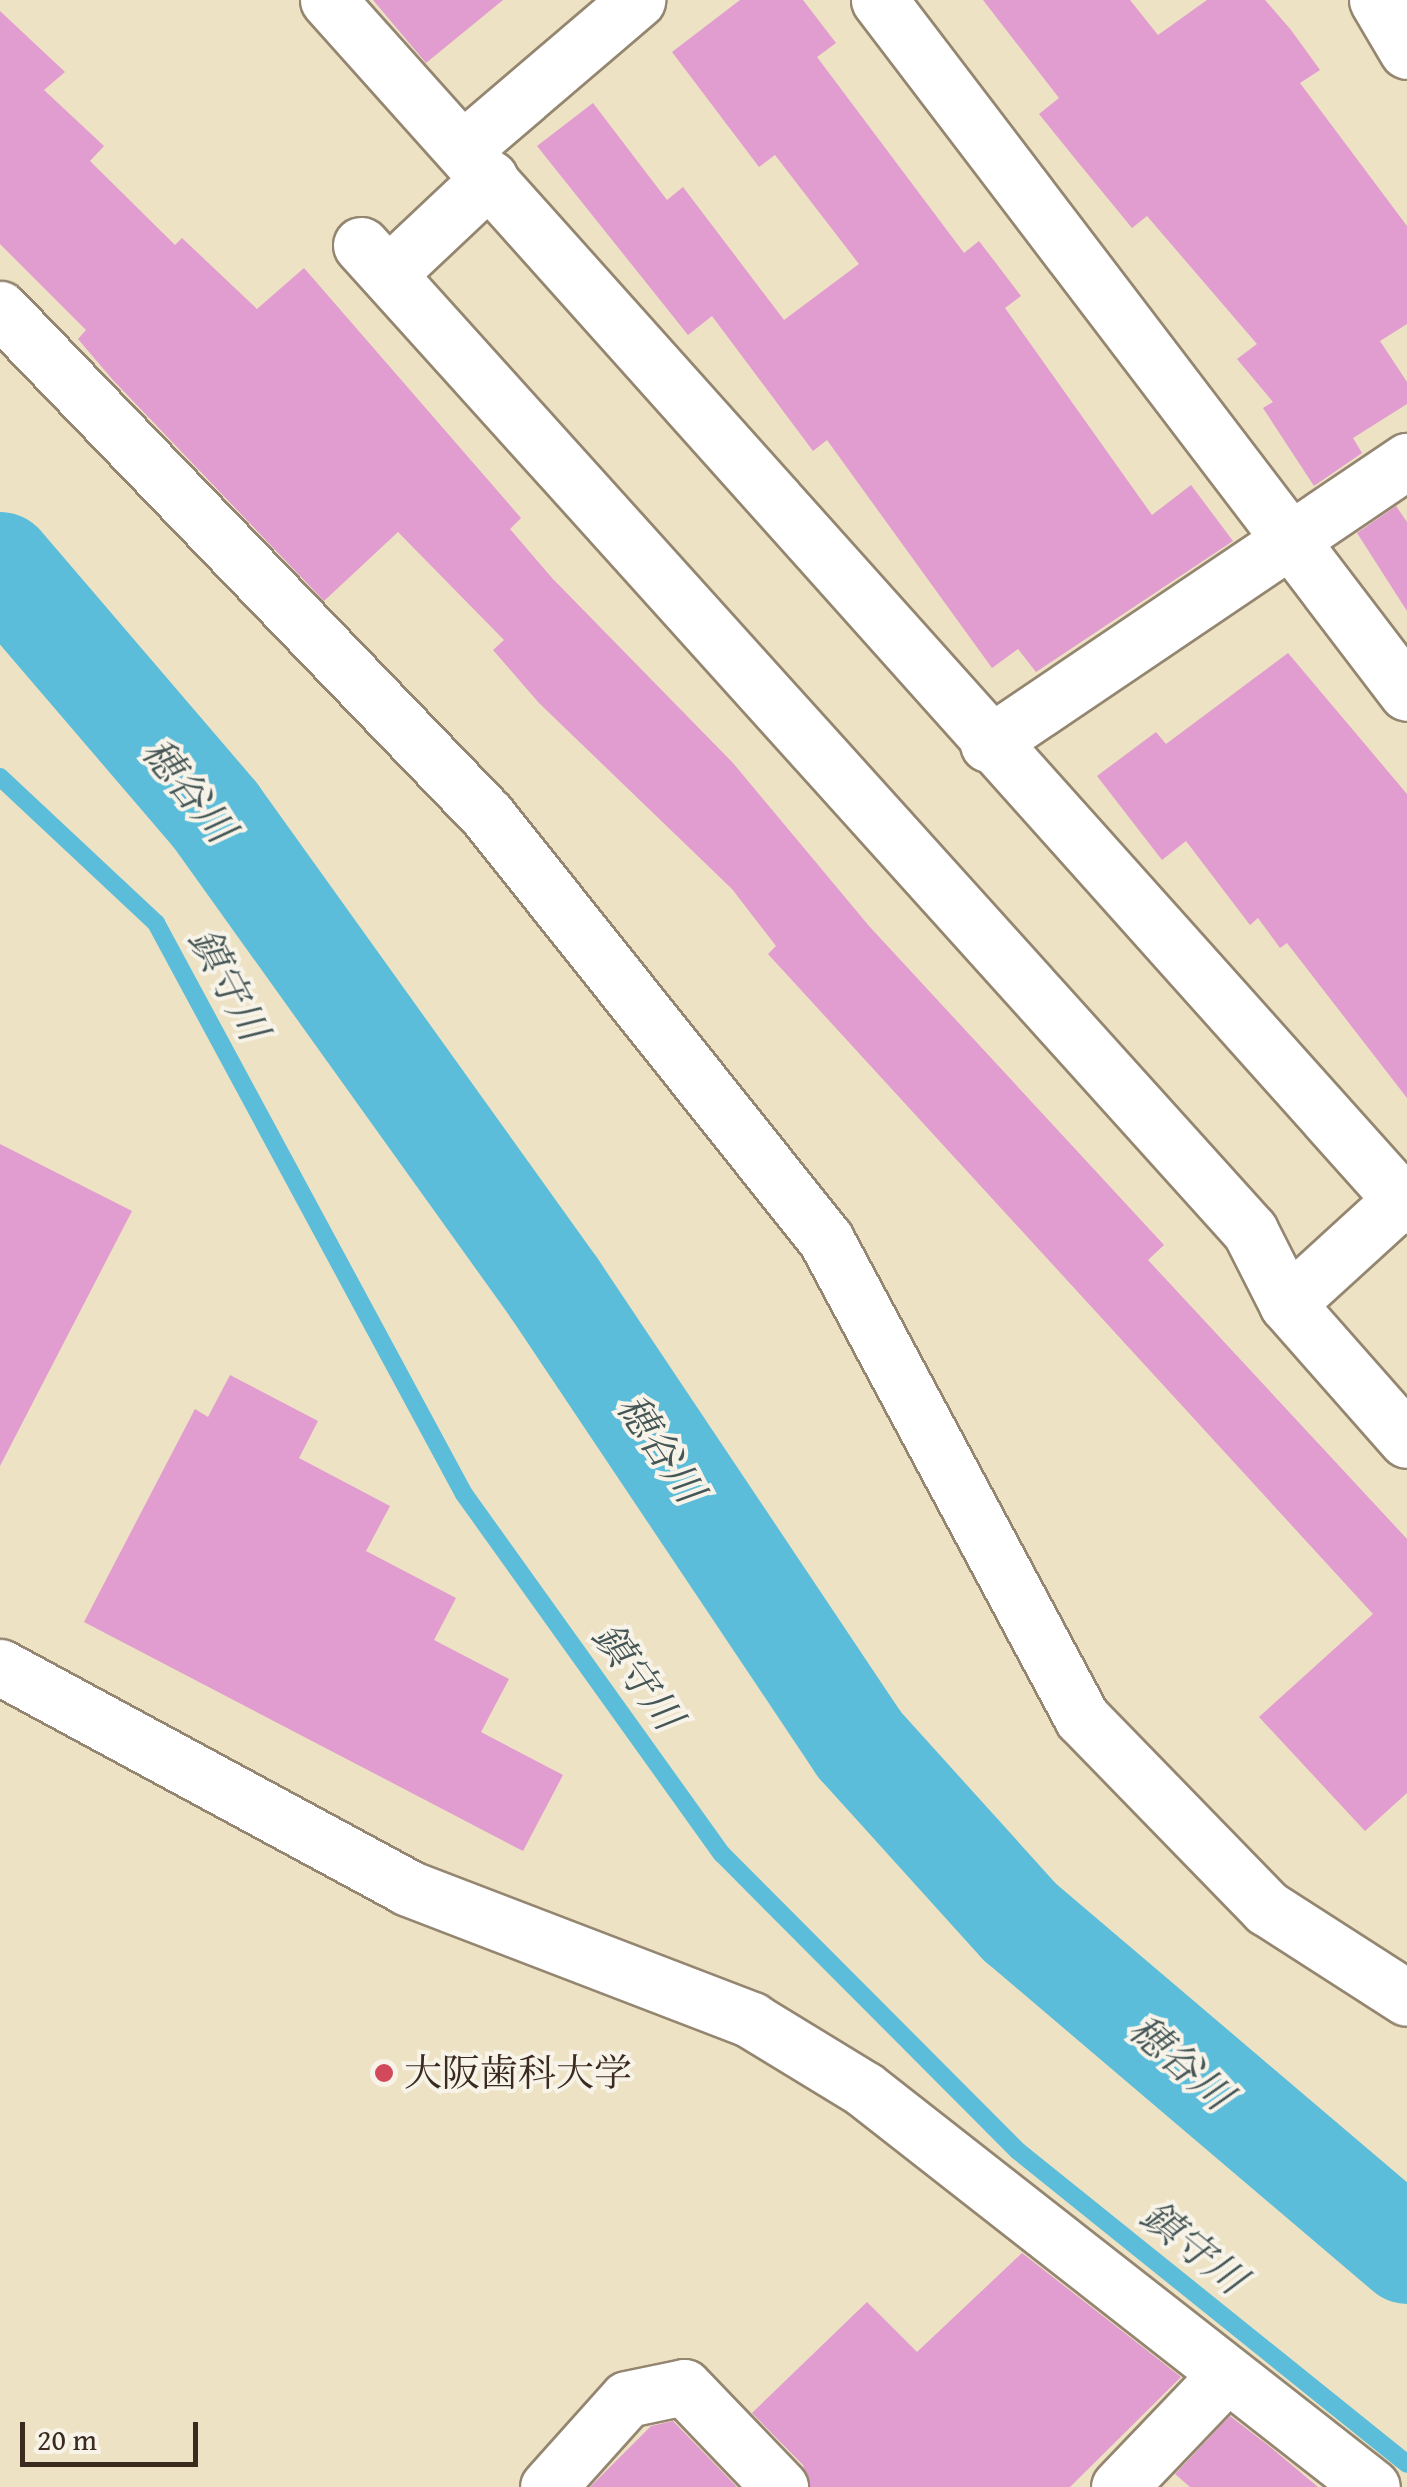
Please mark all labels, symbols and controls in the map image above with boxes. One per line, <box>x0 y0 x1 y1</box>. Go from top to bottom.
water label: 穂谷川 <box>133 728 245 852</box>
water label: 鎮守川 <box>180 920 278 1048</box>
water label: 穂谷川 <box>608 1385 714 1511</box>
water label: 鎮守川 <box>583 1613 693 1739</box>
water label: 穂谷川 <box>1120 2005 1242 2119</box>
place label: 大阪歯科大学 <box>404 2050 632 2096</box>
marker: 大阪歯科大学 <box>373 2062 395 2084</box>
water label: 鎮守川 <box>1132 2191 1256 2303</box>
scale bar <box>25 2402 202 2464</box>
text: 20 m <box>37 2417 97 2461</box>

